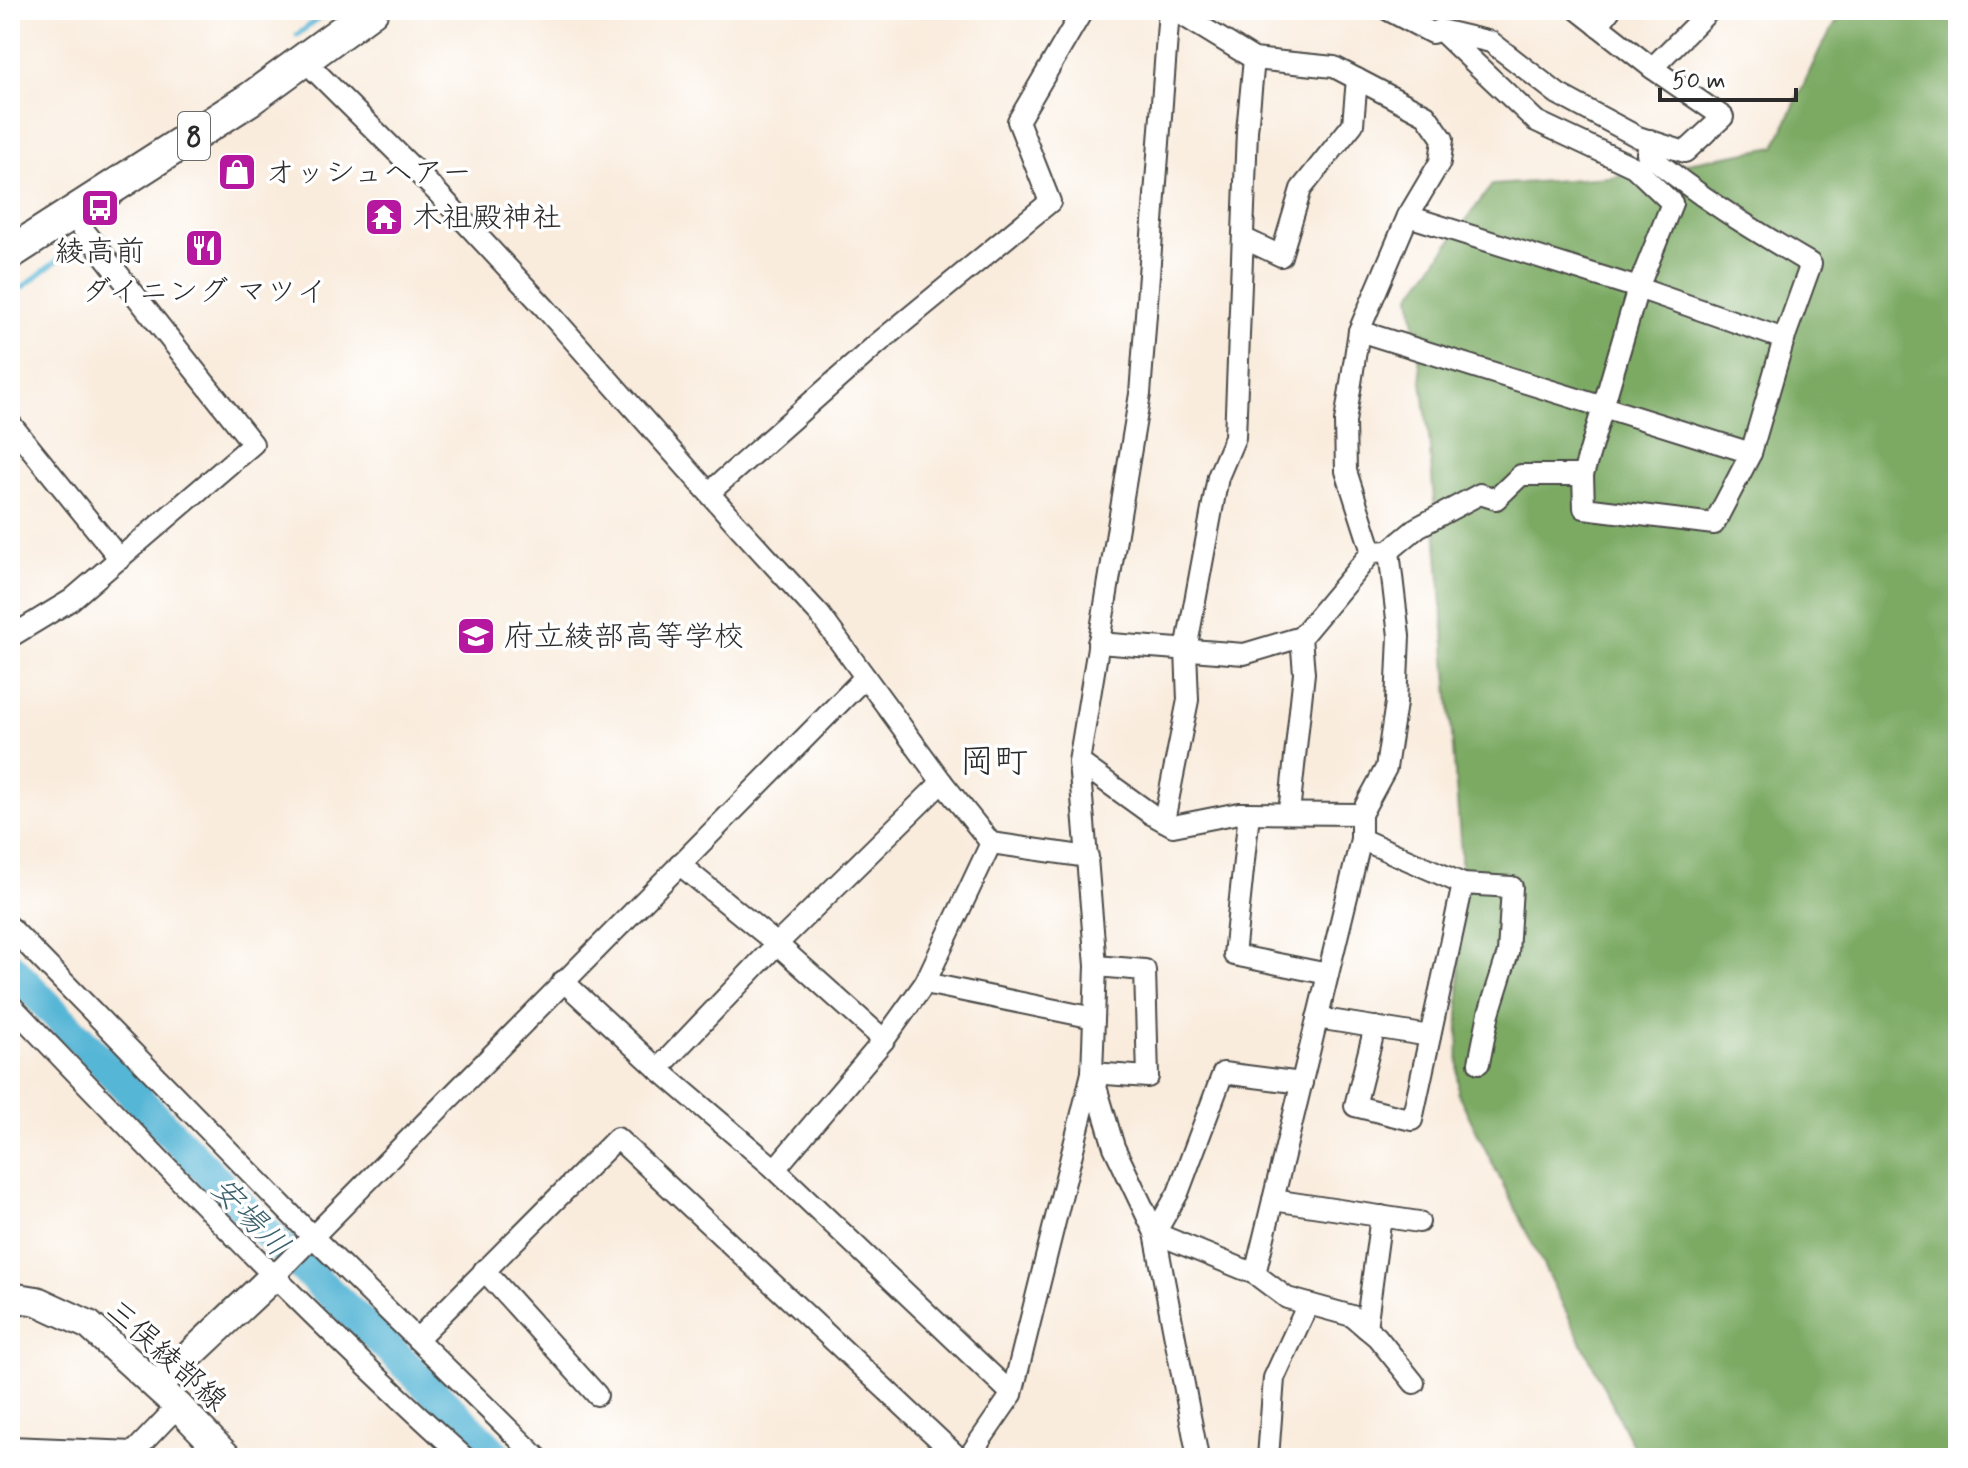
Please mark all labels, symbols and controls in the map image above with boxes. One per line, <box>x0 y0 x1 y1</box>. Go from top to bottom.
scale bar <box>1660 52 1796 102</box>
text: 50 m <box>1672 66 1726 97</box>
road number: 8 <box>178 112 210 160</box>
shop icon: オッシュヘアー <box>216 151 258 193</box>
place label: オッシュヘアー <box>265 154 472 193</box>
bus stop icon: 綾高前 <box>79 187 121 229</box>
temple icon: 木祖殿神社 <box>363 196 405 238</box>
place label: 木祖殿神社 <box>412 199 562 238</box>
restaurant icon: ダイニング マツイ <box>183 227 225 269</box>
place label: 綾高前 <box>55 233 145 272</box>
place label: ダイニング マツイ <box>81 273 327 312</box>
school or university icon: 府立綾部高等学校 <box>455 615 497 657</box>
place label: 府立綾部高等学校 <box>504 618 744 657</box>
district label: 岡町 <box>960 740 1028 785</box>
water label: 安場川 <box>201 1168 298 1267</box>
street label: 三俣綾部線 <box>97 1291 235 1421</box>

